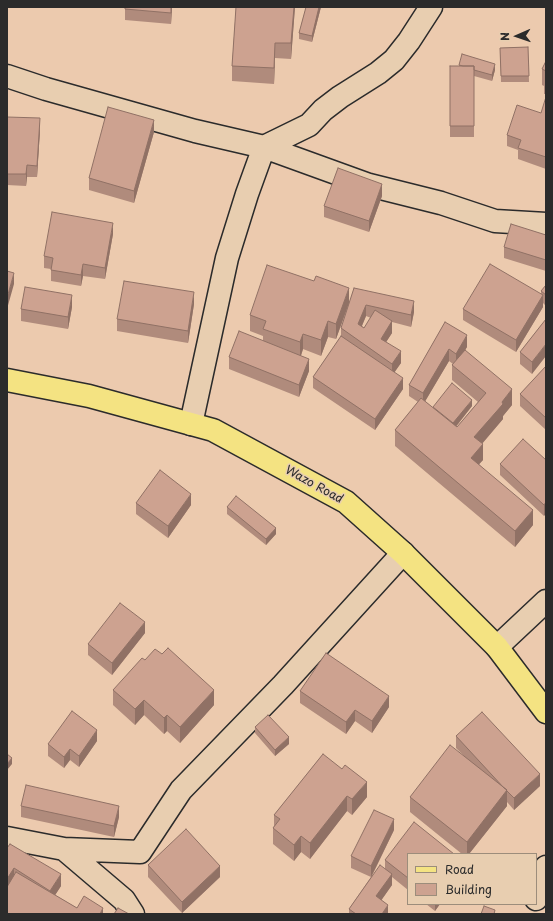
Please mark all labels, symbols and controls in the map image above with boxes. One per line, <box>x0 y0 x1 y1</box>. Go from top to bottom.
north arrow <box>497 16 537 56</box>
text: N <box>496 32 513 41</box>
street label: Wazo Road <box>282 463 346 507</box>
legend <box>407 853 537 905</box>
text: Road <box>445 860 474 878</box>
text: Building <box>445 880 492 898</box>

